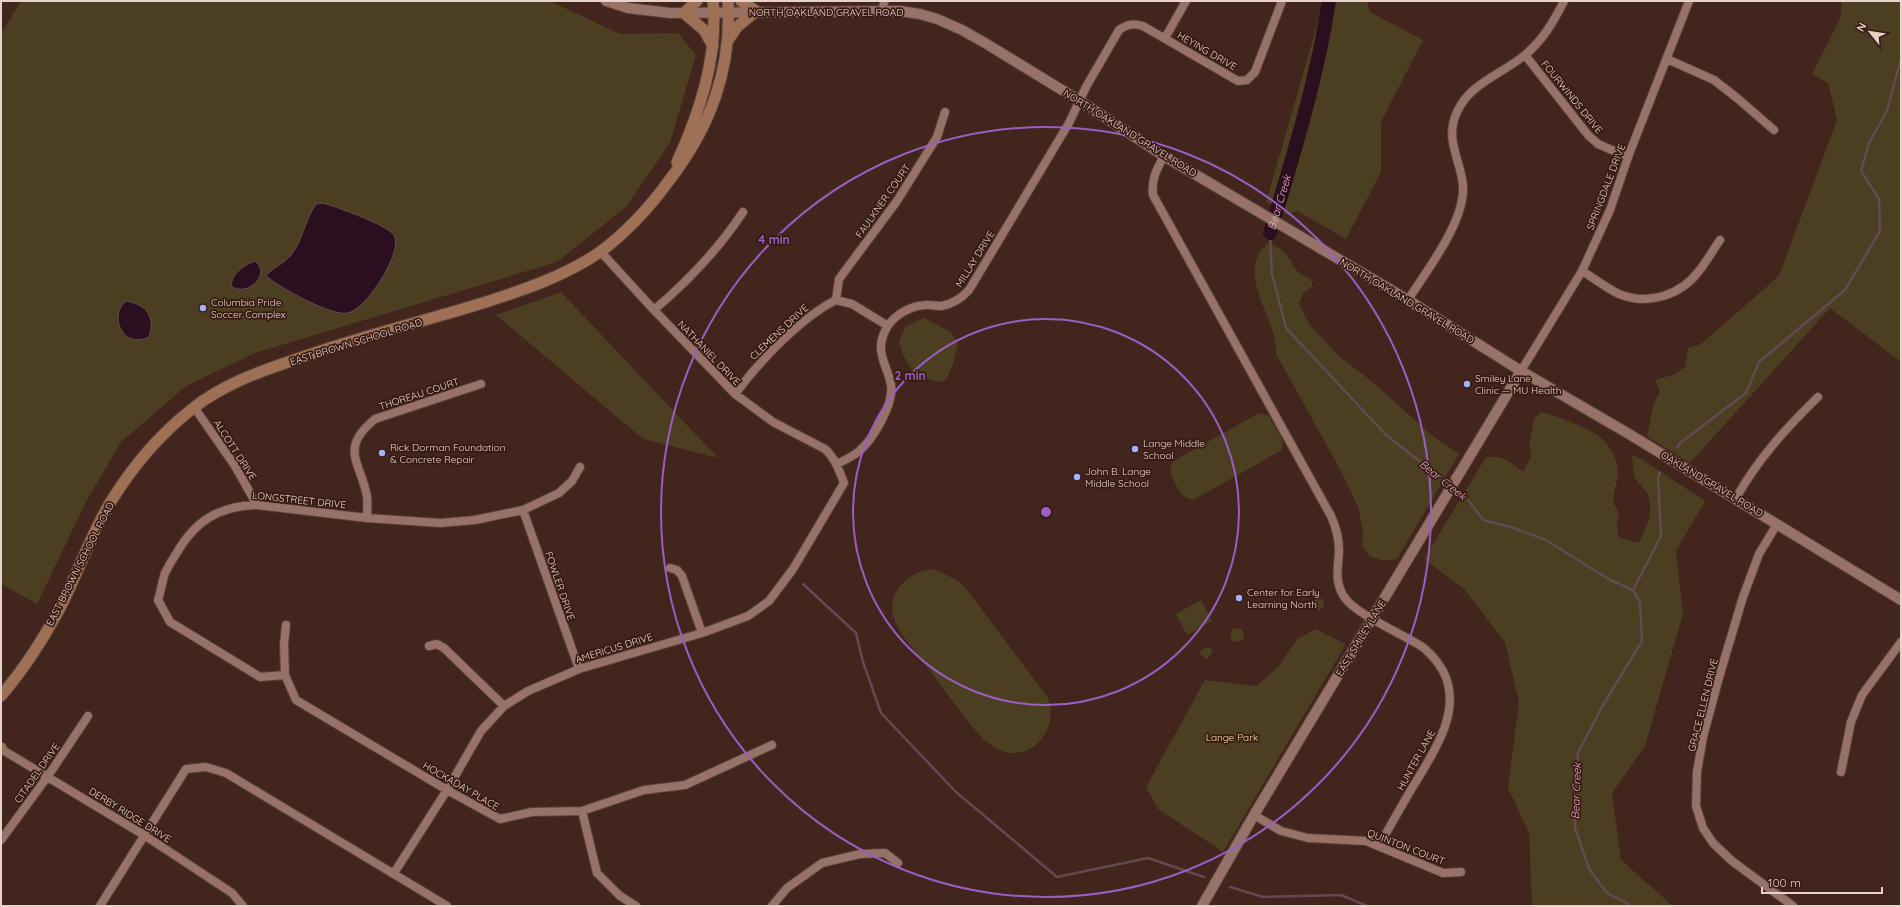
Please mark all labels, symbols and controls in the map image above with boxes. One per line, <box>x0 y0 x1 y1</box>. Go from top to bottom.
street label: NORTH OAKLAND GRAVEL ROAD <box>749 6 903 19</box>
north arrow <box>1850 12 1890 52</box>
text: N <box>1853 20 1869 34</box>
street label: HEYING DRIVE <box>1175 29 1239 73</box>
street label: FOURWINDS DRIVE <box>1538 58 1606 137</box>
street label: NORTH OAKLAND GRAVEL ROAD <box>1061 86 1199 180</box>
street label: SPRINGDALE DRIVE <box>1584 142 1628 232</box>
street label: FAULKNER COURT <box>853 162 913 240</box>
water label: Bear Creek <box>1264 172 1294 232</box>
street label: MILLAY DRIVE <box>952 228 998 290</box>
text: 4 min <box>758 232 790 247</box>
street label: NORTH OAKLAND GRAVEL ROAD <box>1337 256 1477 346</box>
place label: Columbia Pride Soccer Complex <box>211 296 286 321</box>
street label: CLEMENS DRIVE <box>747 301 811 363</box>
marker: Columbia Pride Soccer Complex <box>198 303 208 313</box>
street label: EAST BROWN SCHOOL ROAD <box>288 316 424 368</box>
street label: NATHANIEL DRIVE <box>675 318 743 388</box>
text: 2 min <box>894 368 926 383</box>
place label: Smiley Lane Clinic — MU Health <box>1475 372 1561 397</box>
street label: THOREAU COURT <box>377 375 461 413</box>
marker: Smiley Lane Clinic — MU Health <box>1462 379 1472 389</box>
street label: ALCOTT DRIVE <box>211 417 260 483</box>
place label: Lange Middle School <box>1143 437 1205 462</box>
place label: Rick Dorman Foundation & Concrete Repair <box>390 441 505 466</box>
marker: Lange Middle School <box>1130 444 1140 454</box>
marker: Rick Dorman Foundation & Concrete Repair <box>377 448 387 458</box>
street label: OAKLAND GRAVEL ROAD <box>1658 448 1766 520</box>
water label: Bear Creek <box>1417 457 1470 504</box>
place label: John B. Lange Middle School <box>1085 465 1151 490</box>
marker: John B. Lange Middle School <box>1072 472 1082 482</box>
street label: LONGSTREET DRIVE <box>251 489 347 511</box>
street label: EAST BROWN SCHOOL ROAD <box>43 500 117 628</box>
centre of rings <box>1039 505 1053 519</box>
street label: FOWLER DRIVE <box>542 550 578 622</box>
place label: Center for Early Learning North <box>1247 586 1320 611</box>
marker: Center for Early Learning North <box>1234 593 1244 603</box>
street label: EAST SMILEY LANE <box>1333 597 1389 679</box>
street label: AMERICUS DRIVE <box>574 630 655 666</box>
street label: GRACE ELLEN DRIVE <box>1685 657 1721 753</box>
street label: HUNTER LANE <box>1394 727 1438 793</box>
park label: Lange Park <box>1206 731 1258 744</box>
street label: CITADEL DRIVE <box>11 740 63 806</box>
street label: HOCKADAY PLACE <box>420 759 502 813</box>
water label: Bear Creek <box>1568 761 1584 820</box>
street label: DERBY RIDGE DRIVE <box>86 784 174 846</box>
street label: QUINTON COURT <box>1365 826 1447 868</box>
scale bar <box>1762 869 1882 895</box>
text: 100 m <box>1768 875 1801 890</box>

